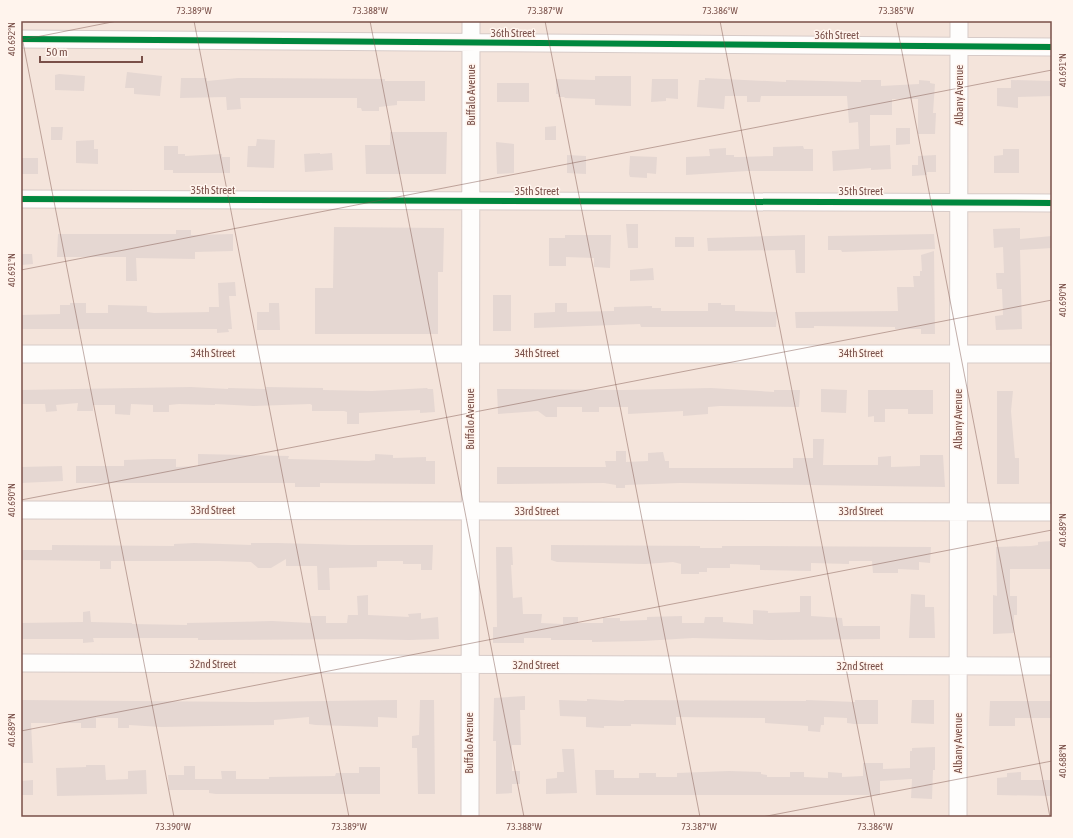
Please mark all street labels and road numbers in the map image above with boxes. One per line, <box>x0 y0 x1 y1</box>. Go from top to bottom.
street label: 36th Street <box>491 27 535 39</box>
street label: 36th Street <box>815 29 859 41</box>
street label: Buffalo Avenue <box>465 64 477 126</box>
street label: Albany Avenue <box>953 65 965 125</box>
street label: 35th Street <box>191 184 235 196</box>
street label: 35th Street <box>515 185 559 197</box>
street label: 35th Street <box>839 185 883 197</box>
street label: 34th Street <box>191 347 235 359</box>
street label: 34th Street <box>515 347 559 359</box>
street label: 34th Street <box>839 347 883 359</box>
street label: Buffalo Avenue <box>464 388 476 450</box>
street label: Albany Avenue <box>952 389 964 449</box>
street label: 33rd Street <box>191 504 235 516</box>
street label: 33rd Street <box>515 505 559 517</box>
street label: 33rd Street <box>839 505 883 517</box>
street label: 32nd Street <box>190 658 236 670</box>
street label: 32nd Street <box>513 659 559 671</box>
street label: 32nd Street <box>837 660 883 672</box>
street label: Buffalo Avenue <box>463 712 475 774</box>
street label: Albany Avenue <box>952 713 964 773</box>

